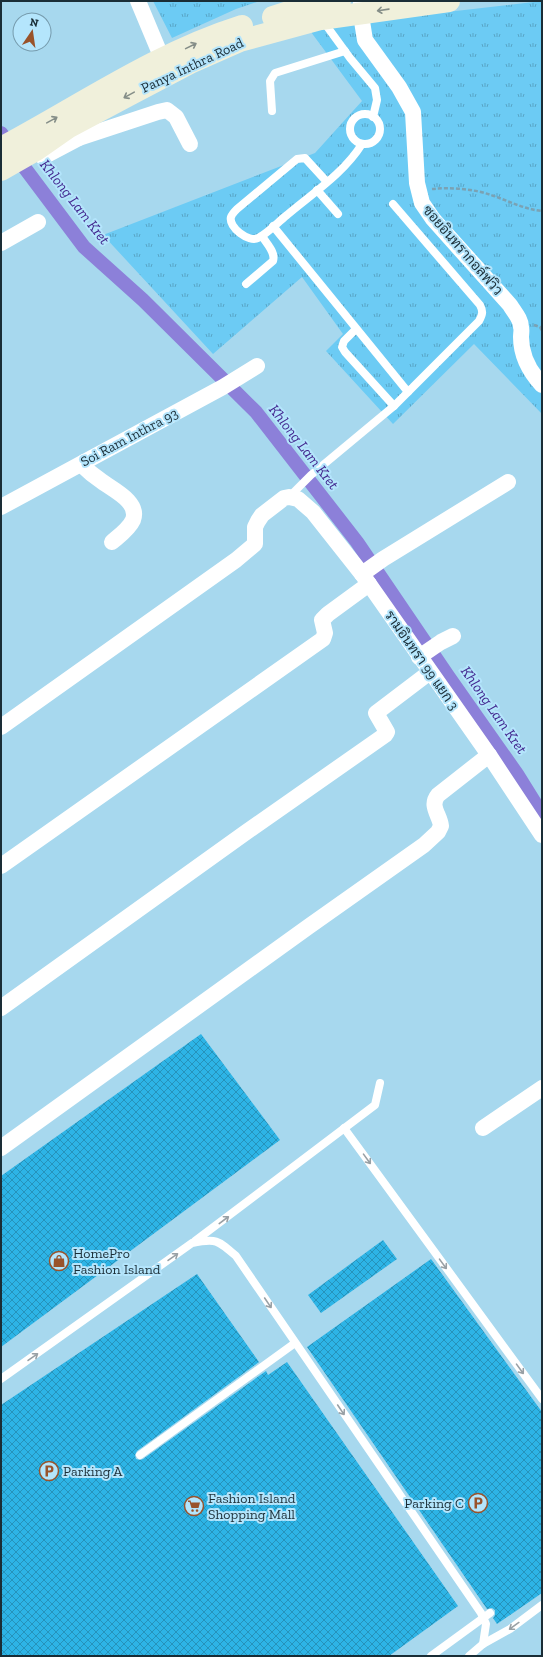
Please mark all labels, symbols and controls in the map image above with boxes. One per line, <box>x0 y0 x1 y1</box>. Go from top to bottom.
one-way arrow <box>376 6 389 14</box>
north arrow <box>12 12 52 52</box>
text: N <box>29 15 40 30</box>
street label: Panya Inthra Road <box>138 34 246 97</box>
one-way arrow <box>185 42 197 49</box>
one-way arrow <box>123 92 135 99</box>
one-way arrow <box>46 115 58 123</box>
water label: Khlong Lam Kret <box>36 156 114 248</box>
street label: ซอยอินทรากอล์ฟวิว <box>419 201 507 299</box>
water label: Khlong Lam Kret <box>265 401 343 493</box>
street label: Soi Ram Inthra 93 <box>78 405 181 470</box>
street label: รามอินทรา 99 แยก 3 <box>381 607 462 713</box>
water label: Khlong Lam Kret <box>457 663 531 757</box>
one-way arrow <box>363 1154 371 1165</box>
one-way arrow <box>218 1215 229 1224</box>
place label: HomePro Fashion Island <box>73 1245 161 1278</box>
shop icon: HomePro Fashion Island <box>48 1250 70 1272</box>
one-way arrow <box>167 1253 178 1261</box>
one-way arrow <box>439 1259 448 1270</box>
one-way arrow <box>264 1297 272 1308</box>
one-way arrow <box>27 1353 38 1361</box>
one-way arrow <box>516 1364 524 1375</box>
one-way arrow <box>337 1404 345 1415</box>
parking icon: Parking A <box>38 1460 60 1482</box>
place label: Parking A <box>63 1463 123 1480</box>
place label: Fashion Island Shopping Mall <box>208 1490 296 1523</box>
parking icon: Parking C <box>467 1492 489 1514</box>
supermarket icon: Fashion Island Shopping Mall <box>183 1495 205 1517</box>
place label: Parking C <box>404 1495 464 1512</box>
one-way arrow <box>508 1622 519 1630</box>

